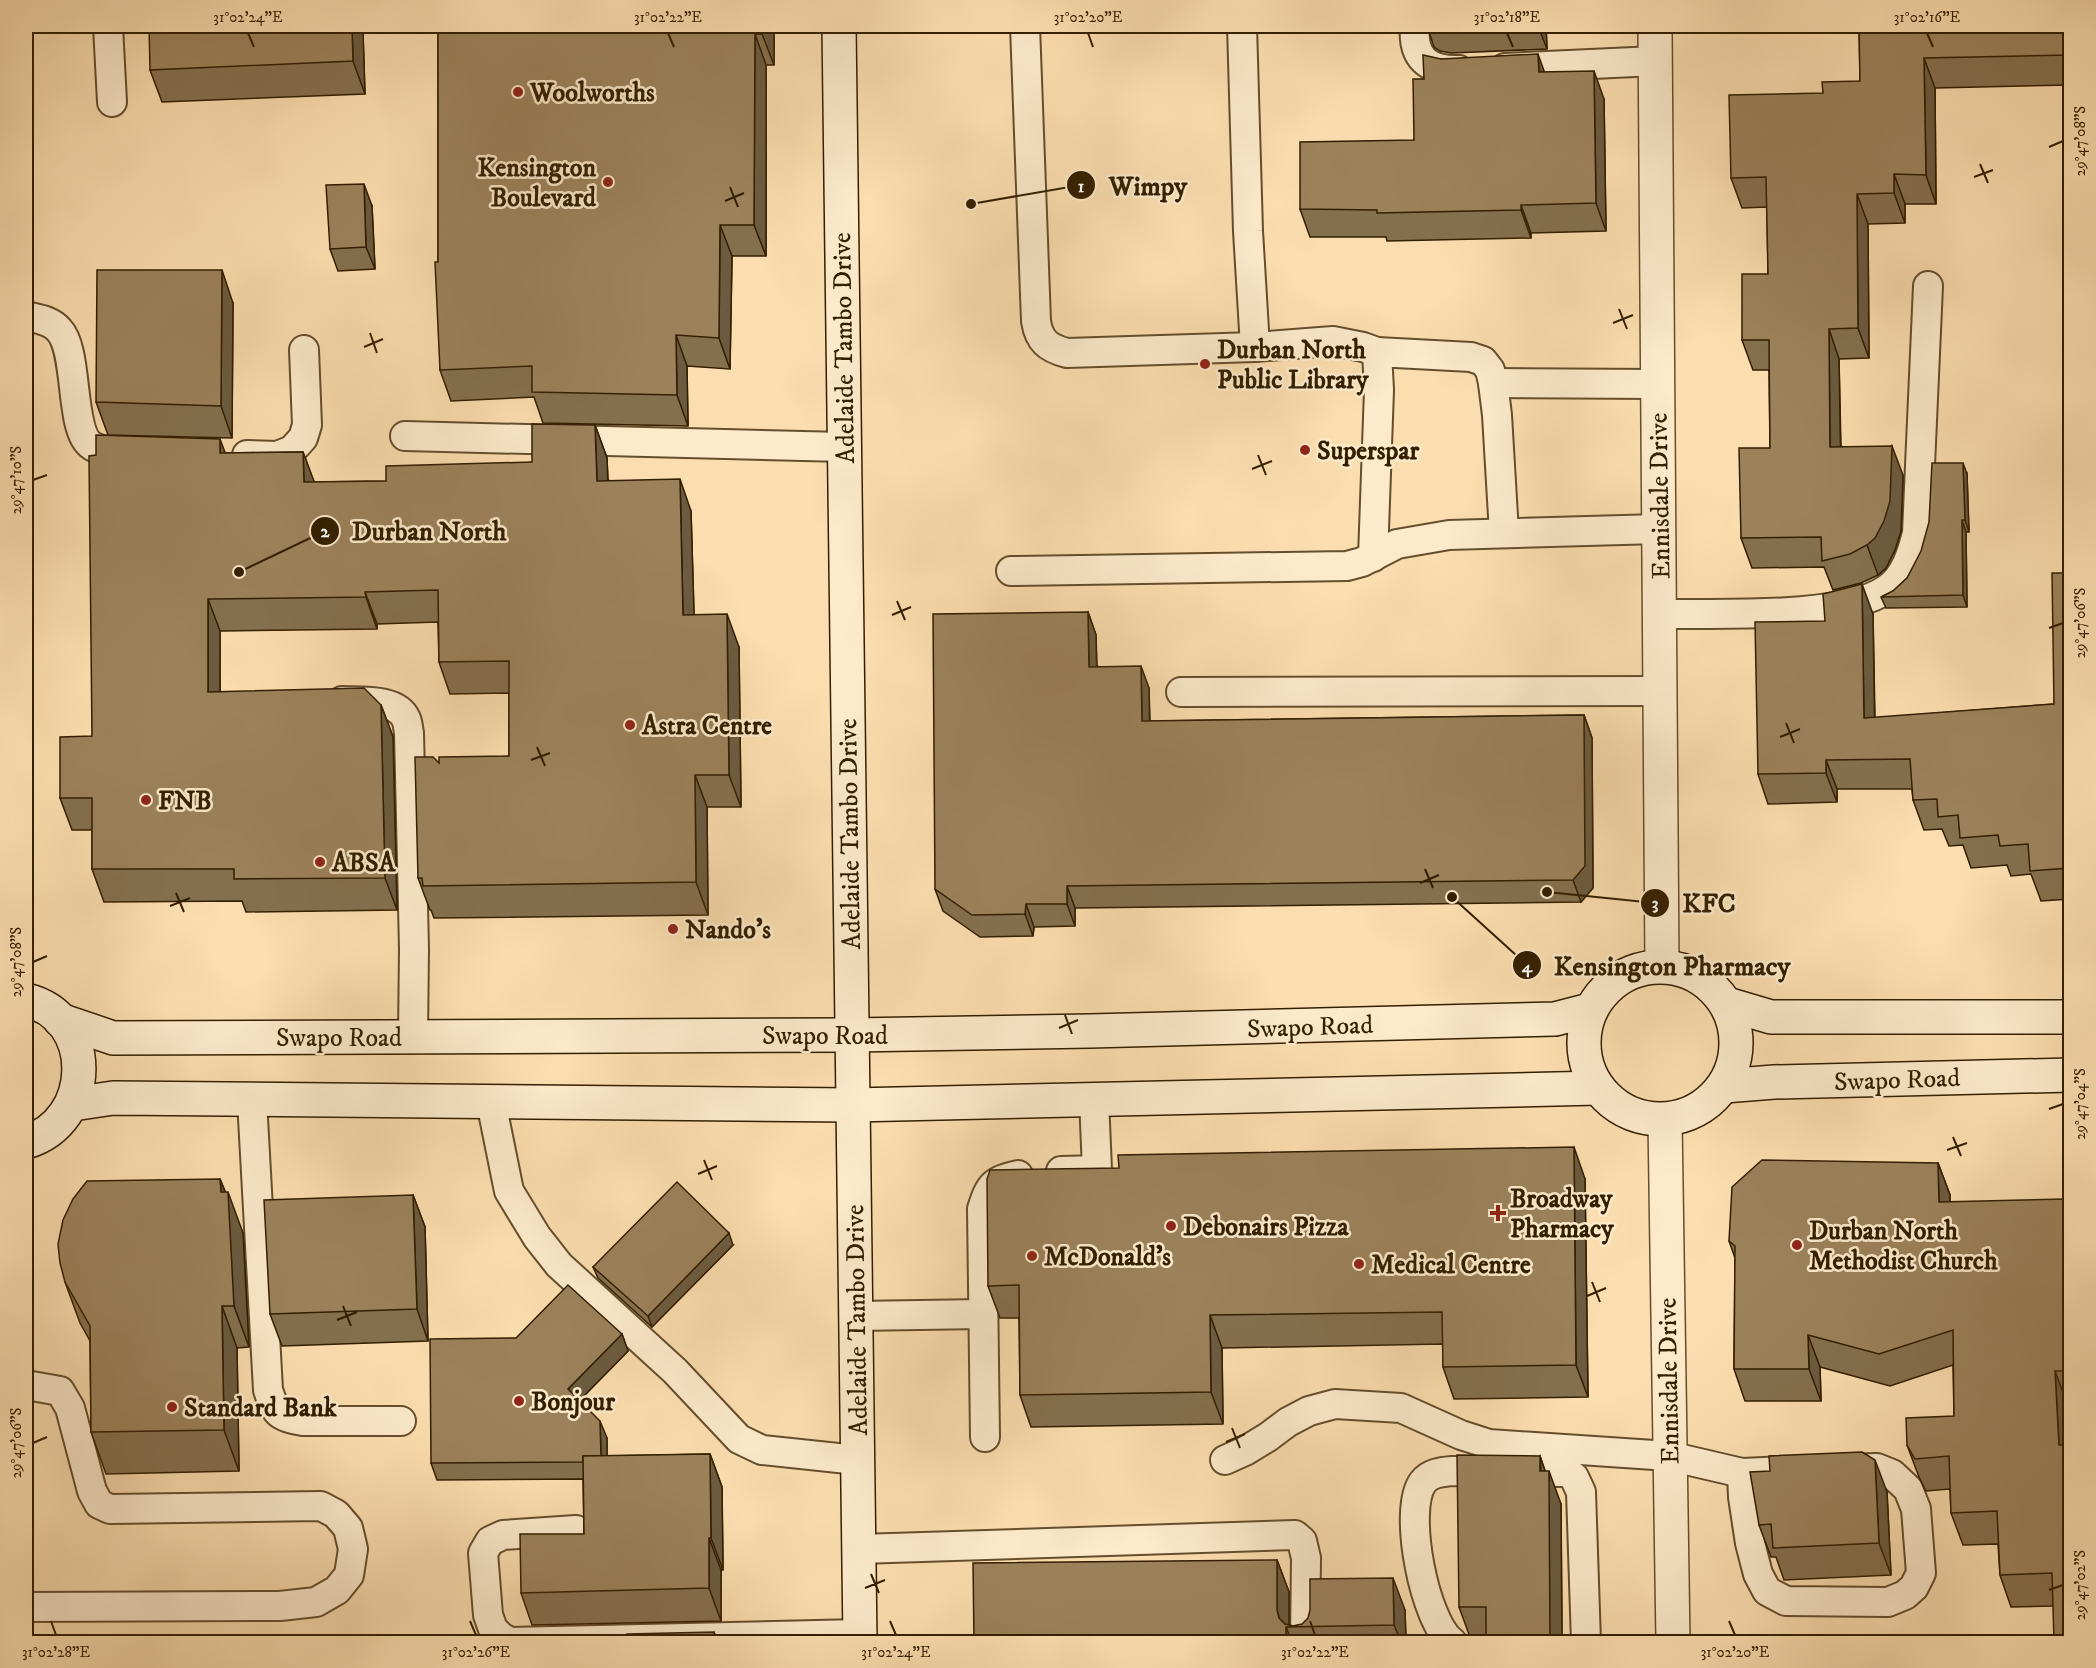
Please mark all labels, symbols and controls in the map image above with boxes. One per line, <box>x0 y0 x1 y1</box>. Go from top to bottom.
text: 31°02'24"E <box>213 8 283 27</box>
text: 31°02'22"E <box>634 8 702 27</box>
text: 31°02'20"E <box>1054 8 1123 27</box>
text: 31°02'18"E <box>1474 8 1541 27</box>
text: 31°02'16"E <box>1894 8 1961 27</box>
place label: Woolworths <box>529 77 655 110</box>
marker: Woolworths <box>511 85 525 99</box>
text: 29°47'08"S <box>2071 106 2090 176</box>
place label: Kensington Boulevard <box>477 152 597 215</box>
callout: Wimpy <box>1066 163 1199 208</box>
text: Wimpy <box>1108 170 1188 204</box>
marker: Kensington Boulevard <box>601 175 615 189</box>
text: 1 <box>1078 176 1085 198</box>
street label: Adelaide Tambo Drive <box>826 232 863 464</box>
place label: Durban North Public Library <box>1217 334 1369 397</box>
marker: Durban North Public Library <box>1198 357 1212 371</box>
street label: Ennisdale Drive <box>1643 412 1678 580</box>
place label: Superspar <box>1317 435 1419 468</box>
marker: Superspar <box>1298 443 1312 457</box>
text: 29°47'10"S <box>7 446 26 514</box>
callout: Durban North <box>310 508 519 553</box>
text: Durban North <box>352 515 507 549</box>
text: 2 <box>321 521 331 543</box>
text: 29°47'06"S <box>2071 588 2090 658</box>
place label: Astra Centre <box>641 710 772 743</box>
marker: Astra Centre <box>623 718 637 732</box>
street label: Adelaide Tambo Drive <box>832 718 869 950</box>
place label: FNB <box>158 785 212 818</box>
marker: FNB <box>139 793 153 807</box>
place label: ABSA <box>331 847 397 880</box>
marker: ABSA <box>313 855 327 869</box>
callout: KFC <box>1640 880 1748 925</box>
text: KFC <box>1682 887 1736 921</box>
text: 3 <box>1652 893 1659 915</box>
place label: Nando's <box>685 914 771 947</box>
marker: Nando's <box>666 922 680 936</box>
text: 29°47'08"S <box>7 927 26 997</box>
callout: Kensington Pharmacy <box>1512 943 1802 988</box>
text: Kensington Pharmacy <box>1554 950 1791 984</box>
text: 4 <box>1521 956 1533 978</box>
street label: Swapo Road <box>1246 1009 1374 1046</box>
street label: Swapo Road <box>762 1020 888 1053</box>
street label: Swapo Road <box>276 1022 402 1055</box>
street label: Swapo Road <box>1833 1062 1961 1099</box>
text: 29°47'04"S <box>2071 1068 2090 1140</box>
place label: Broadway Pharmacy <box>1510 1183 1614 1246</box>
street label: Adelaide Tambo Drive <box>839 1204 876 1436</box>
marker: Broadway Pharmacy <box>1491 1206 1505 1220</box>
place label: Debonairs Pizza <box>1183 1211 1350 1244</box>
place label: Durban North Methodist Church <box>1809 1215 1998 1278</box>
marker: Debonairs Pizza <box>1164 1219 1178 1233</box>
marker: Durban North Methodist Church <box>1790 1238 1804 1252</box>
place label: McDonald's <box>1044 1241 1171 1274</box>
marker: McDonald's <box>1025 1249 1039 1263</box>
place label: Medical Centre <box>1371 1249 1531 1282</box>
marker: Medical Centre <box>1352 1257 1366 1271</box>
street label: Ennisdale Drive <box>1652 1297 1687 1465</box>
place label: Bonjour <box>531 1386 615 1419</box>
place label: Standard Bank <box>184 1392 338 1425</box>
marker: Bonjour <box>512 1394 526 1408</box>
marker: Standard Bank <box>165 1400 179 1414</box>
text: 29°47'06"S <box>7 1408 26 1478</box>
text: 29°47'02"S <box>2071 1550 2090 1620</box>
text: 31°02'28"E <box>22 1643 90 1662</box>
text: 31°02'26"E <box>442 1643 511 1662</box>
text: 31°02'24"E <box>861 1643 931 1662</box>
text: 31°02'22"E <box>1281 1643 1349 1662</box>
text: 31°02'20"E <box>1701 1643 1770 1662</box>

